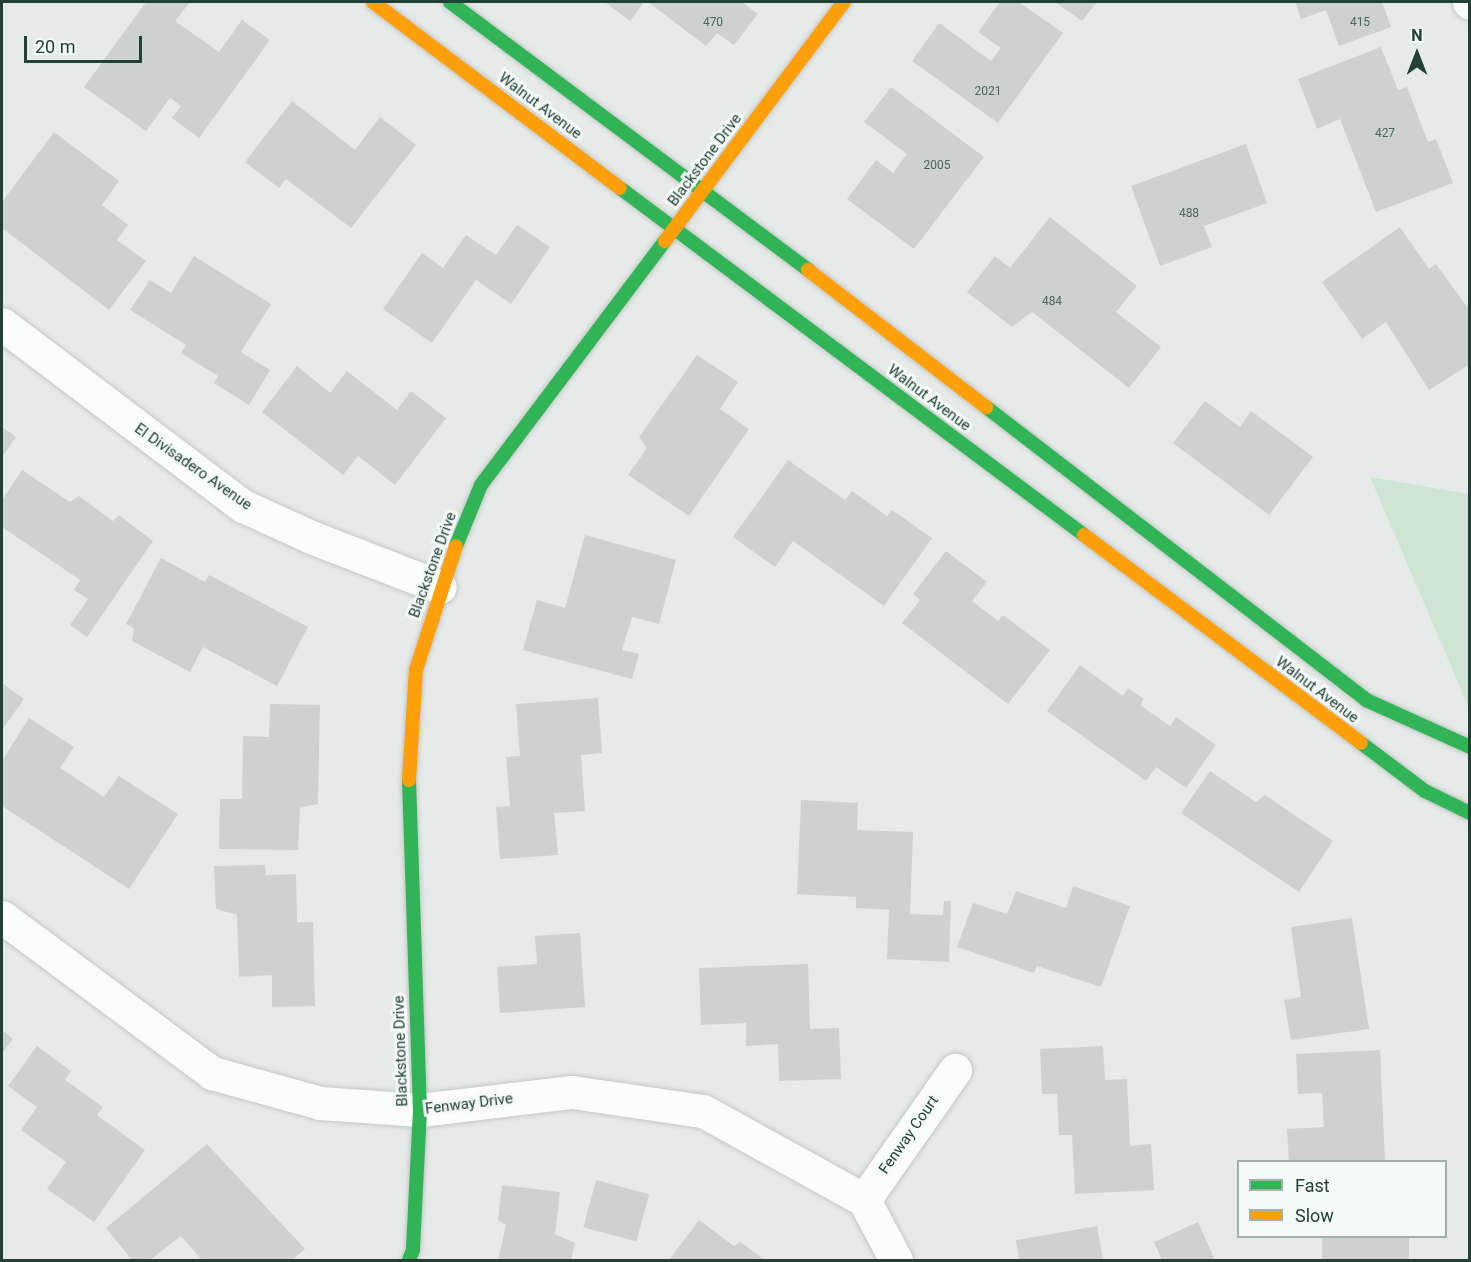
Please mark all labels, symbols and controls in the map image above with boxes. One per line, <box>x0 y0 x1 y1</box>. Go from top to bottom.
house number: 470 <box>703 16 723 30</box>
house number: 415 <box>1350 16 1370 30</box>
scale bar <box>27 24 146 62</box>
north arrow <box>1387 24 1447 84</box>
text: N <box>1411 26 1423 45</box>
text: 20 m <box>35 36 75 57</box>
street label: Walnut Avenue <box>495 69 585 143</box>
house number: 2021 <box>975 85 1001 99</box>
street label: Blackstone Drive <box>664 110 746 210</box>
house number: 427 <box>1375 127 1395 141</box>
house number: 2005 <box>924 159 950 173</box>
house number: 488 <box>1179 207 1199 221</box>
house number: 484 <box>1042 295 1062 309</box>
street label: Walnut Avenue <box>884 361 974 435</box>
street label: El Divisadero Avenue <box>131 420 255 514</box>
street label: Blackstone Drive <box>406 510 460 620</box>
street label: Walnut Avenue <box>1272 653 1362 727</box>
street label: Blackstone Drive <box>390 995 412 1107</box>
street label: Fenway Drive <box>424 1090 514 1118</box>
street label: Fenway Court <box>875 1092 943 1178</box>
legend <box>1237 1160 1447 1238</box>
text: Fast <box>1295 1175 1330 1196</box>
text: Slow <box>1295 1205 1334 1226</box>

